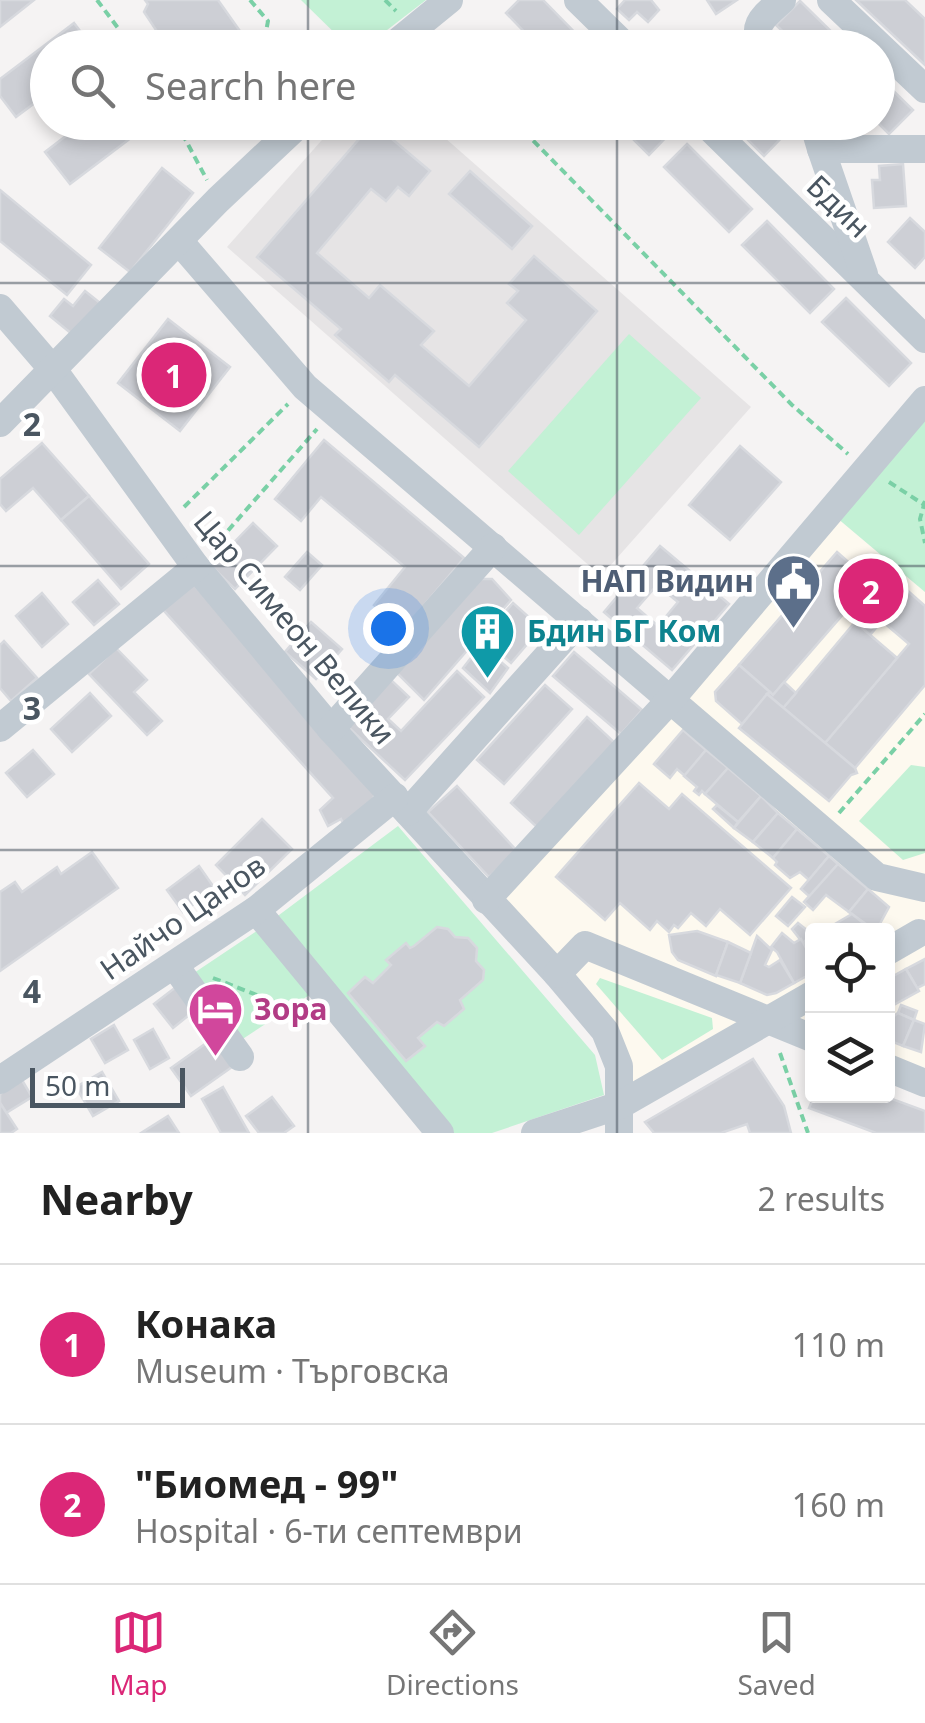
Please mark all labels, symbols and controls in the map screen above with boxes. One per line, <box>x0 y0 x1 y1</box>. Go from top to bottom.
search box <box>30 30 895 140</box>
icon: search <box>65 58 120 113</box>
text: Search here <box>145 59 356 111</box>
street label: Бдин <box>798 166 880 246</box>
pin: 1 <box>142 338 206 412</box>
text: 2 <box>23 402 41 445</box>
street label: Цар Симеон Велики <box>185 502 405 753</box>
public building icon: НАП Видин <box>763 552 823 631</box>
pin: 2 <box>838 554 904 628</box>
place label: НАП Видин <box>580 560 754 601</box>
building icon: Бдин БГ Ком <box>458 602 518 681</box>
your location <box>363 603 414 654</box>
place label: Бдин БГ Ком <box>527 610 721 651</box>
text: 3 <box>23 686 41 729</box>
street label: Найчо Цанов <box>91 845 273 989</box>
map controls <box>805 923 895 1103</box>
button: locate <box>805 923 895 1013</box>
text: 4 <box>23 969 41 1012</box>
hotel icon: Зора <box>185 980 245 1059</box>
place label: Зора <box>254 988 327 1029</box>
button: layers <box>805 1013 895 1103</box>
scale bar <box>30 1063 185 1108</box>
text: 50 m <box>45 1066 111 1104</box>
text: Nearby <box>40 1170 193 1227</box>
text: 2 results <box>758 1177 885 1220</box>
text: Конака <box>135 1297 277 1349</box>
text: 1 <box>63 1323 82 1366</box>
text: 110 m <box>792 1323 885 1366</box>
text: Museum · Търговска <box>135 1349 450 1392</box>
text: "Биомед - 99" <box>135 1457 399 1509</box>
text: 2 <box>63 1483 82 1526</box>
text: 160 m <box>792 1483 885 1526</box>
text: Hospital · 6-ти септември <box>135 1509 523 1552</box>
tab: Map <box>109 1605 168 1703</box>
tab: Directions <box>386 1605 519 1703</box>
tab: Saved <box>737 1605 816 1703</box>

